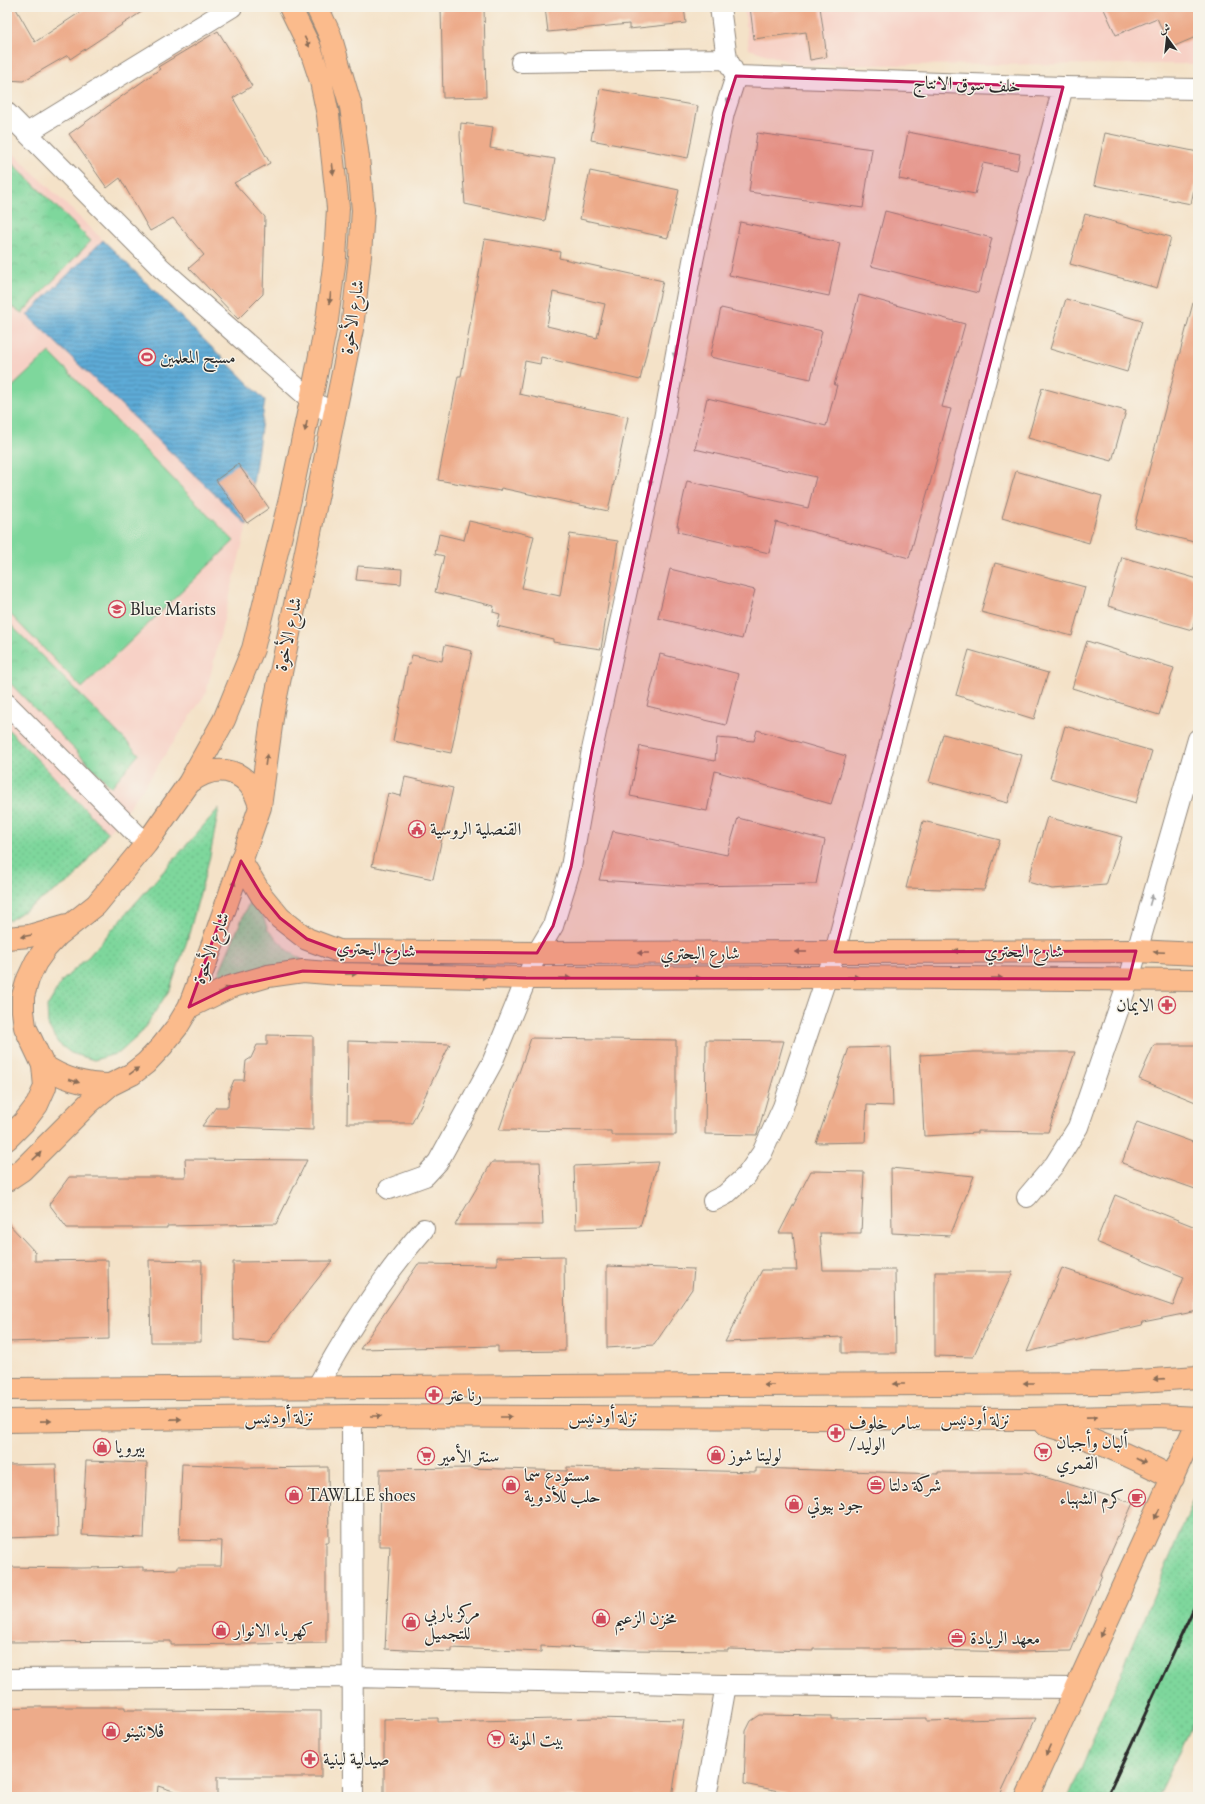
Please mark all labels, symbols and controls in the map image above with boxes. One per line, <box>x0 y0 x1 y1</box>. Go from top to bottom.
north arrow <box>1147 18 1187 58</box>
text: ش <box>1157 20 1172 37</box>
one-way arrow <box>304 36 310 48</box>
street label: خلف سوق الانتاج <box>912 70 1021 102</box>
one-way arrow <box>725 92 731 104</box>
one-way arrow <box>330 163 336 175</box>
one-way arrow <box>697 219 703 231</box>
street label: شارع الأخوة <box>333 278 373 356</box>
one-way arrow <box>327 292 333 304</box>
place label: مسبح المعلمين <box>160 345 236 373</box>
one-way arrow <box>672 346 678 359</box>
sports icon: مسبح المعلمين <box>137 347 157 367</box>
one-way arrow <box>302 419 308 432</box>
one-way arrow <box>648 474 654 486</box>
street label: شارع الأخوة <box>267 595 310 674</box>
place label: Blue Marists <box>130 597 216 620</box>
school or university icon: Blue Marists <box>107 599 127 619</box>
one-way arrow <box>263 754 269 766</box>
place label: القنصلية الروسية <box>430 817 521 840</box>
public building icon: القنصلية الروسية <box>407 819 427 839</box>
one-way arrow <box>230 879 236 891</box>
one-way arrow <box>1148 894 1154 906</box>
street label: شارع الأخوة <box>186 908 238 988</box>
one-way arrow <box>20 933 32 939</box>
street label: شارع البحتري <box>335 935 416 966</box>
street label: شارع البحتري <box>984 939 1064 966</box>
street label: شارع البحتري <box>660 941 740 968</box>
one-way arrow <box>953 948 965 955</box>
one-way arrow <box>794 949 807 955</box>
one-way arrow <box>1152 949 1165 955</box>
one-way arrow <box>636 950 649 956</box>
one-way arrow <box>345 971 358 977</box>
one-way arrow <box>475 974 487 981</box>
one-way arrow <box>847 974 859 981</box>
one-way arrow <box>559 975 572 981</box>
one-way arrow <box>689 975 702 981</box>
one-way arrow <box>991 975 1004 981</box>
one-way arrow <box>218 987 230 993</box>
place label: الايمان <box>1116 993 1154 1016</box>
pharmacy icon: الايمان <box>1157 995 1177 1015</box>
one-way arrow <box>129 1067 140 1075</box>
one-way arrow <box>69 1078 81 1084</box>
one-way arrow <box>32 1151 42 1161</box>
one-way arrow <box>1153 1376 1165 1383</box>
one-way arrow <box>1022 1380 1035 1386</box>
one-way arrow <box>892 1381 905 1387</box>
one-way arrow <box>762 1382 775 1388</box>
place label: رنا عتر <box>445 1383 482 1406</box>
pharmacy icon: رنا عتر <box>424 1385 444 1405</box>
street label: نزلة أودنيس <box>244 1403 314 1430</box>
street label: نزلة أودنيس <box>568 1404 638 1429</box>
street label: نزلة أودنيس <box>940 1406 1010 1431</box>
place label: سامر خلوف /الوليد <box>849 1411 921 1455</box>
one-way arrow <box>370 1413 382 1420</box>
one-way arrow <box>500 1414 513 1420</box>
one-way arrow <box>1086 1414 1099 1420</box>
one-way arrow <box>170 1416 183 1422</box>
one-way arrow <box>40 1417 52 1424</box>
pharmacy icon: سامر خلوف /الوليد <box>826 1423 846 1443</box>
place label: ألبان وأجبان القمري <box>1056 1429 1129 1478</box>
place label: بيرويا <box>115 1435 145 1458</box>
shop icon: بيرويا <box>92 1437 112 1457</box>
supermarket icon: ألبان وأجبان القمري <box>1033 1442 1053 1462</box>
place label: سنتر الأمير <box>437 1443 499 1467</box>
place label: لوليتا شوز <box>727 1443 782 1466</box>
shop icon: لوليتا شوز <box>706 1445 726 1465</box>
supermarket icon: سنتر الأمير <box>416 1446 436 1466</box>
one-way arrow <box>1135 1457 1147 1464</box>
place label: مستودع سما حلب للأدوية <box>524 1463 601 1508</box>
place label: شركة دلتا <box>889 1473 941 1497</box>
shop icon: مستودع سما حلب للأدوية <box>501 1475 521 1495</box>
office icon: شركة دلتا <box>866 1475 886 1495</box>
place label: TAWLLE shoes <box>307 1483 416 1506</box>
shop icon: TAWLLE shoes <box>284 1485 304 1505</box>
place label: كرم الشهباء <box>1060 1486 1124 1514</box>
cafe icon: كرم الشهباء <box>1127 1488 1147 1508</box>
place label: جود بيوتي <box>807 1492 864 1519</box>
shop icon: جود بيوتي <box>784 1494 804 1514</box>
one-way arrow <box>1154 1508 1160 1519</box>
place label: مركز باربي للتجميل <box>424 1600 480 1646</box>
place label: مخزن الزعيم <box>614 1606 677 1636</box>
shop icon: مخزن الزعيم <box>591 1608 611 1628</box>
shop icon: مركز باربي للتجميل <box>401 1612 421 1632</box>
place label: كهرباء الانوار <box>232 1618 313 1642</box>
shop icon: كهرباء الانوار <box>211 1620 231 1640</box>
place label: معهد الريادة <box>970 1626 1040 1649</box>
one-way arrow <box>1099 1626 1105 1637</box>
office icon: معهد الريادة <box>947 1628 967 1648</box>
place label: ڤلانتينو <box>122 1719 164 1742</box>
shop icon: ڤلانتينو <box>101 1721 121 1741</box>
place label: بيت المونة <box>509 1727 564 1750</box>
supermarket icon: بيت المونة <box>486 1729 506 1749</box>
one-way arrow <box>1045 1744 1051 1756</box>
place label: صيدلية لبنية <box>323 1747 390 1770</box>
pharmacy icon: صيدلية لبنية <box>300 1749 320 1769</box>

